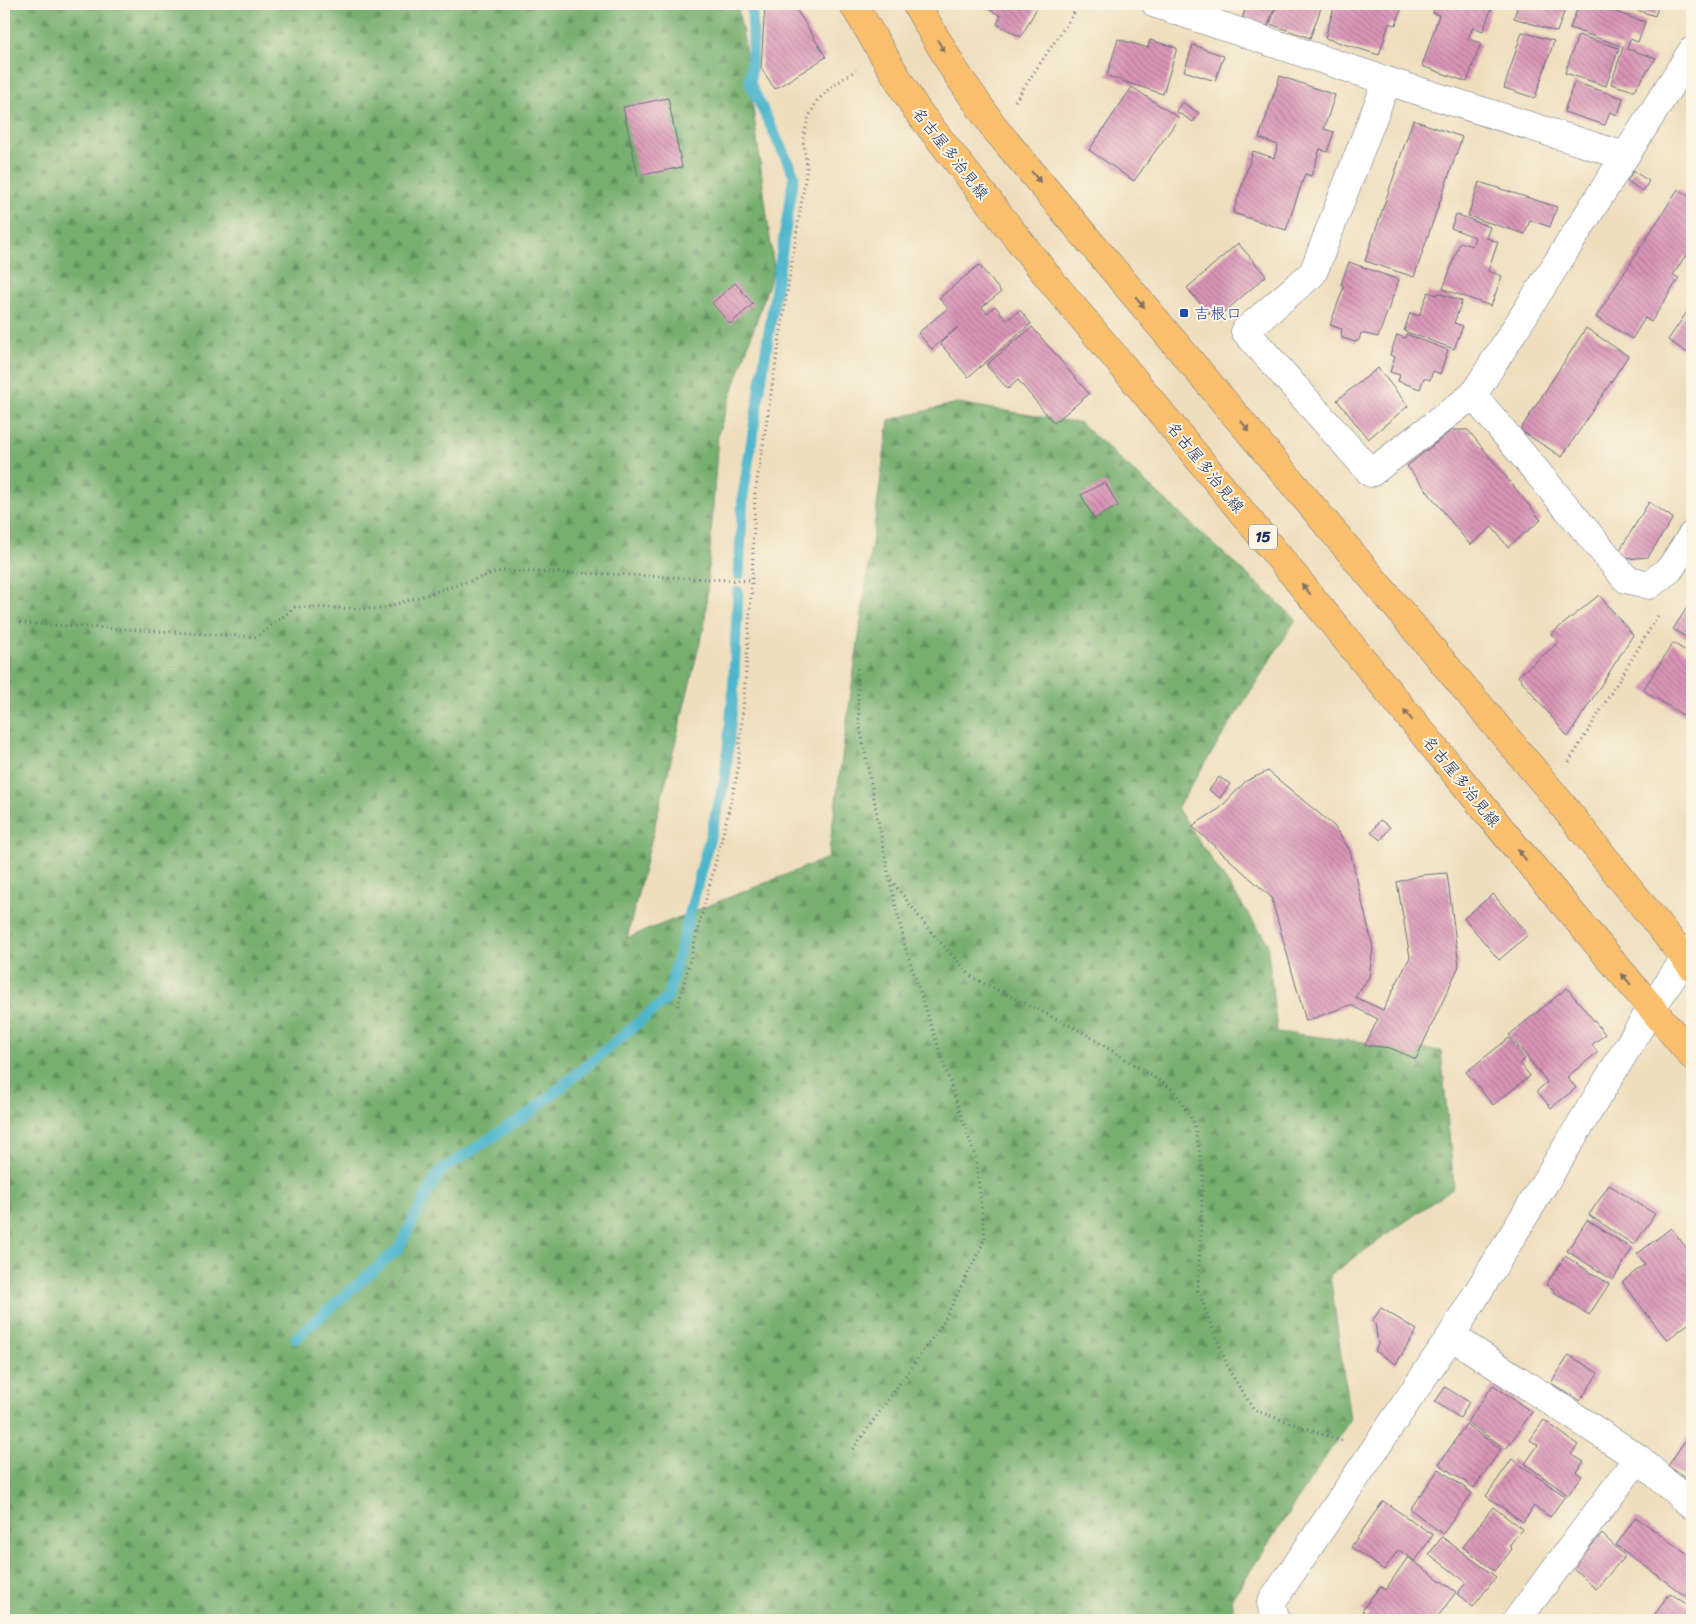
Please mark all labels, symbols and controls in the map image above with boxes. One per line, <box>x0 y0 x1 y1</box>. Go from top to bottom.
one-way arrow <box>936 39 945 53</box>
street label: 名古屋多治見線 <box>905 100 997 206</box>
one-way arrow <box>1030 171 1041 184</box>
one-way arrow <box>1135 295 1146 308</box>
place label: 吉根口 <box>1194 299 1242 328</box>
marker: 吉根口 <box>1178 307 1190 319</box>
street label: 名古屋多治見線 <box>1159 415 1252 520</box>
one-way arrow <box>1239 420 1250 432</box>
road number: 15 <box>1249 524 1277 550</box>
one-way arrow <box>1300 583 1311 596</box>
one-way arrow <box>1403 709 1414 722</box>
street label: 名古屋多治見線 <box>1415 729 1508 834</box>
one-way arrow <box>1517 848 1528 861</box>
one-way arrow <box>1621 973 1632 986</box>

